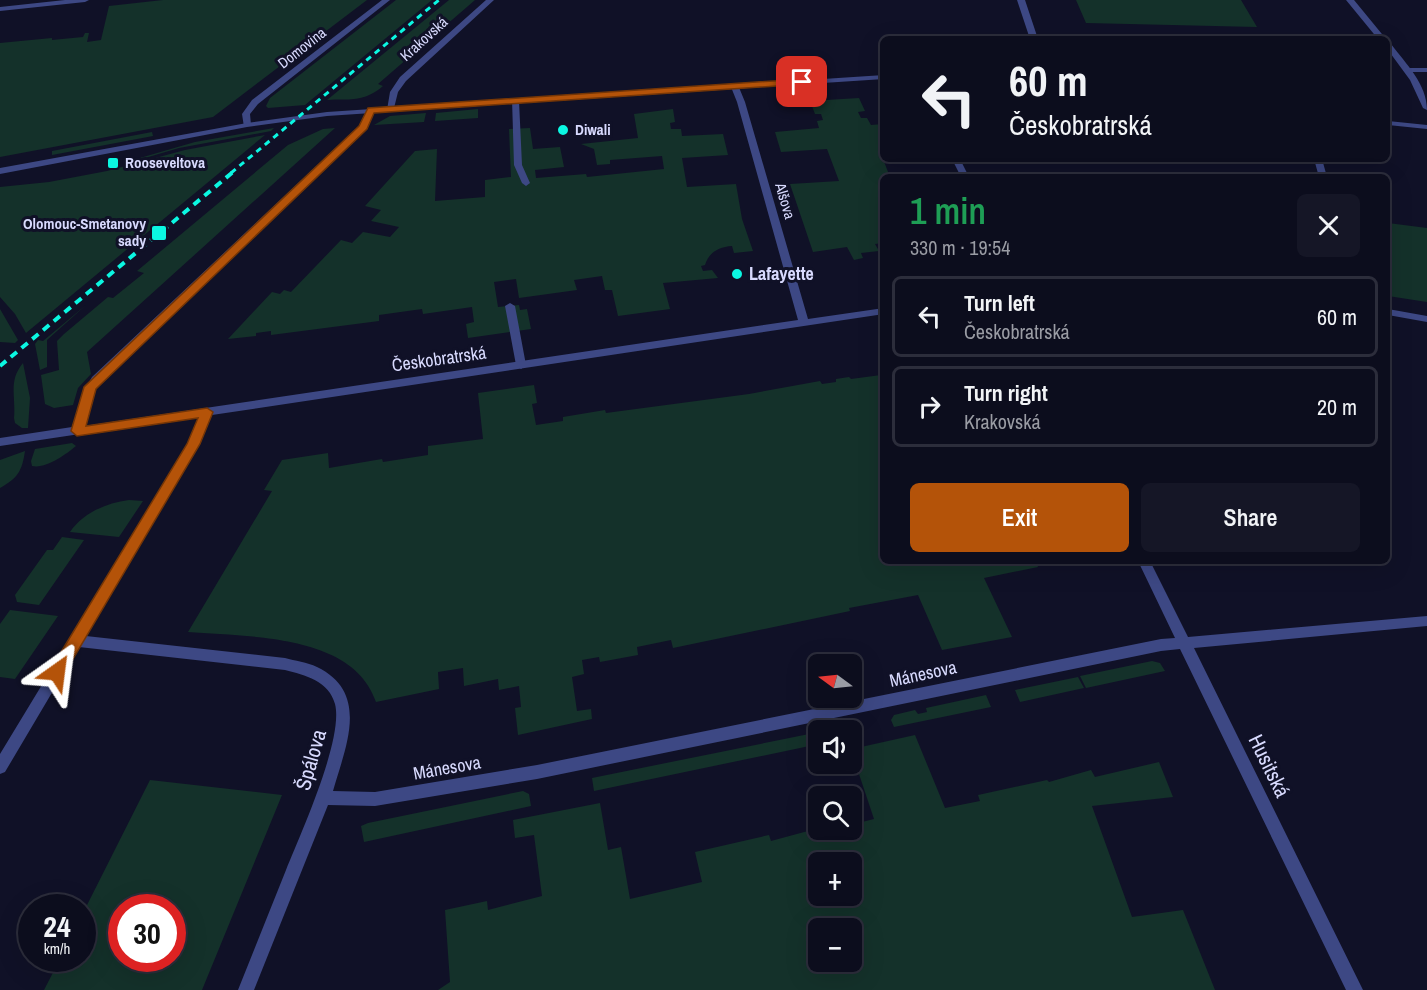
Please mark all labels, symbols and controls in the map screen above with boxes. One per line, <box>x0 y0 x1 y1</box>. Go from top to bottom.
street label: Krakovská <box>395 12 452 66</box>
street label: Domovina <box>273 22 330 73</box>
text: 60 m <box>1009 53 1088 109</box>
pin <box>776 56 827 107</box>
icon: left <box>910 60 988 138</box>
icon: arrive <box>785 65 818 98</box>
text: Českobratrská <box>1009 107 1152 143</box>
place label: Diwali <box>575 119 611 140</box>
marker: Diwali <box>556 123 570 137</box>
place label: Rooseveltova <box>125 152 205 173</box>
marker: Rooseveltova <box>106 156 120 170</box>
street label: Alšova <box>770 179 801 222</box>
text: 1 min <box>910 187 986 235</box>
button: close <box>1297 194 1360 257</box>
place label: Olomouc-Smetanovy sady <box>23 213 146 251</box>
marker: Olomouc-Smetanovy sady <box>150 224 168 242</box>
text: 330 m · 19:54 <box>910 234 1010 261</box>
place label: Lafayette <box>749 261 814 286</box>
marker: Lafayette <box>730 267 744 281</box>
text: Turn left <box>964 288 1035 318</box>
icon: left <box>913 300 946 333</box>
text: 60 m <box>1317 302 1357 332</box>
text: Českobratrská <box>964 318 1070 345</box>
street label: Českobratrská <box>390 340 488 378</box>
text: Turn right <box>964 378 1048 408</box>
icon: right <box>913 390 946 423</box>
text: 20 m <box>1317 392 1357 422</box>
text: Krakovská <box>964 408 1041 435</box>
button: Exit <box>910 483 1129 552</box>
button: Share <box>1141 483 1360 552</box>
position arrow <box>25 640 89 704</box>
north arrow <box>808 654 862 708</box>
map controls <box>808 654 862 972</box>
street label: Mánesova <box>887 654 959 693</box>
button: sound <box>808 720 862 774</box>
street label: Špálova <box>288 726 333 794</box>
street label: Husitská <box>1242 729 1297 803</box>
street label: Mánesova <box>411 749 483 786</box>
button: search <box>808 786 862 840</box>
button: + <box>808 852 862 906</box>
speed limit sign: 30 <box>108 894 186 972</box>
text: 24 <box>43 906 71 946</box>
button: − <box>808 918 862 972</box>
text: km/h <box>44 938 70 959</box>

